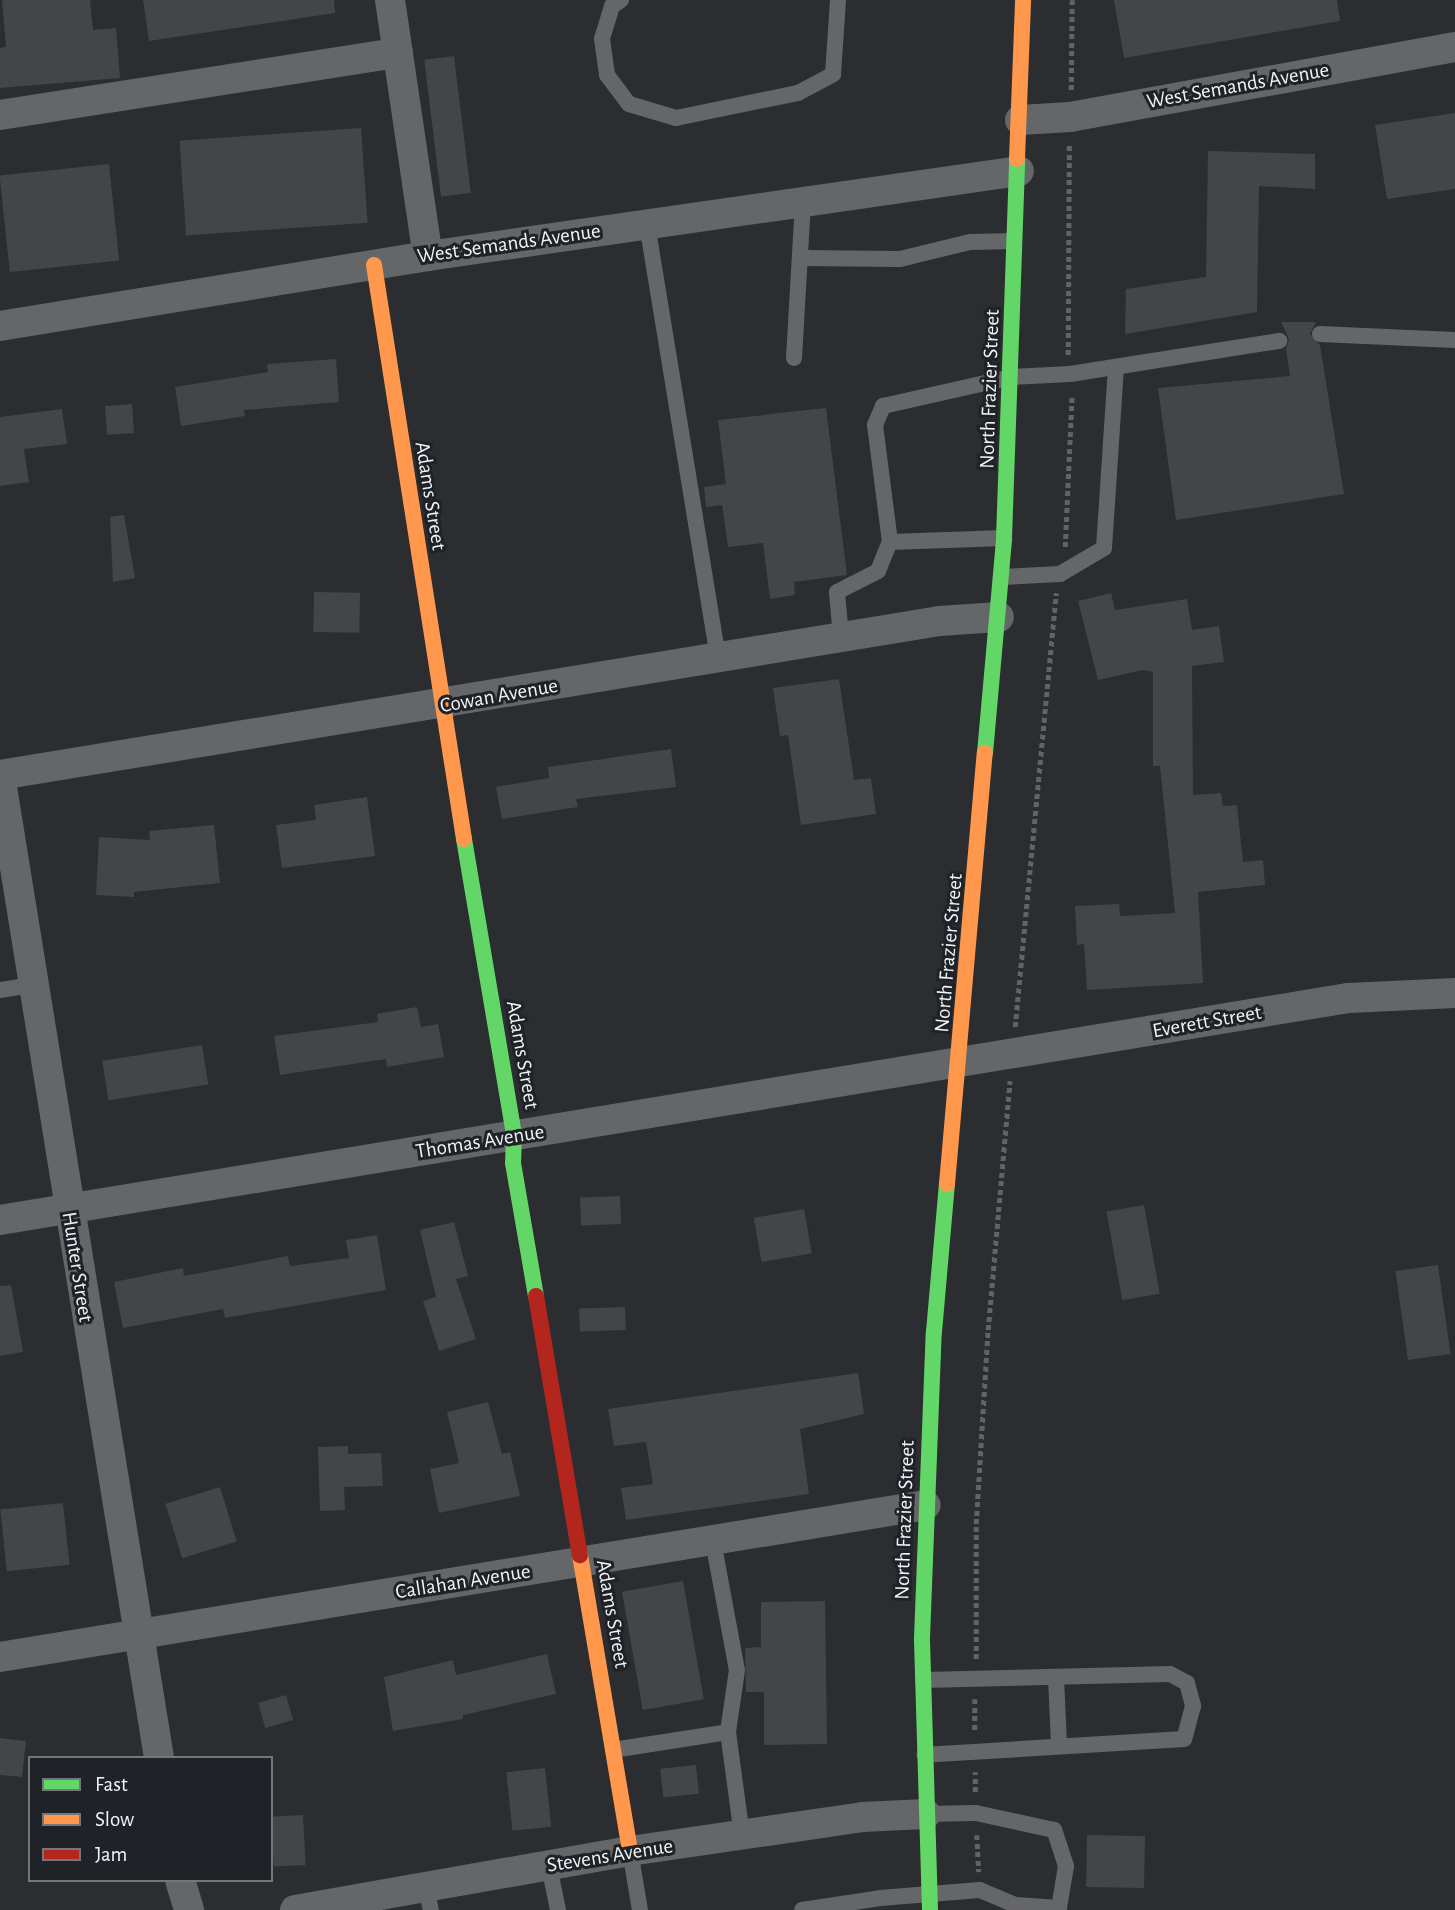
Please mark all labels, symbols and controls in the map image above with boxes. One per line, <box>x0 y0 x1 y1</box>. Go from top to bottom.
street label: West Semands Avenue <box>1145 58 1331 114</box>
street label: West Semands Avenue <box>416 219 602 269</box>
street label: North Frazier Street <box>975 309 1005 469</box>
street label: Adams Street <box>409 440 451 552</box>
street label: Cowan Avenue <box>438 673 560 719</box>
street label: North Frazier Street <box>929 872 969 1034</box>
street label: Adams Street <box>500 999 544 1111</box>
street label: Everett Street <box>1150 1000 1264 1044</box>
street label: Thomas Avenue <box>414 1119 546 1165</box>
street label: Hunter Street <box>56 1210 98 1324</box>
street label: North Frazier Street <box>890 1440 920 1600</box>
street label: Adams Street <box>590 1558 634 1670</box>
street label: Callahan Avenue <box>394 1559 532 1605</box>
legend <box>28 1756 273 1882</box>
text: Fast <box>95 1774 128 1795</box>
text: Slow <box>95 1809 134 1830</box>
street label: Stevens Avenue <box>545 1834 675 1878</box>
text: Jam <box>95 1844 127 1865</box>

